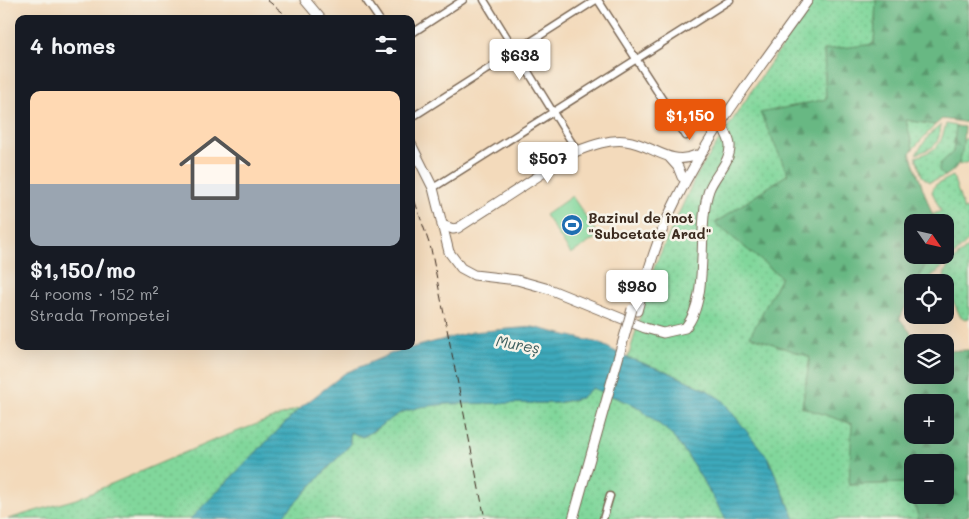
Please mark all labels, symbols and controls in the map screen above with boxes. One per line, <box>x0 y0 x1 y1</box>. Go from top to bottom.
icon: filters <box>372 31 400 59</box>
text: 4 homes <box>30 32 116 59</box>
pin: $638 <box>490 38 550 81</box>
text: $638 <box>500 44 540 65</box>
pin: $1,150 <box>649 98 731 141</box>
text: $1,150 <box>666 104 714 125</box>
icon: home <box>170 123 260 213</box>
pin: $507 <box>518 142 578 184</box>
text: $507 <box>529 147 567 168</box>
place label: Bazinul de înot "Subcetate Arad" <box>588 208 712 243</box>
sports icon: Bazinul de înot "Subcetate Arad" <box>560 213 584 237</box>
north arrow <box>904 214 954 264</box>
map controls <box>904 214 954 504</box>
text: $1,150/mo <box>30 256 135 283</box>
pin: $980 <box>607 270 667 312</box>
button: locate <box>904 274 954 324</box>
text: $980 <box>617 275 657 296</box>
text: 4 rooms · 152 m² <box>30 283 159 304</box>
text: Strada Trompetei <box>30 304 170 325</box>
water label: Mureș <box>494 330 542 359</box>
button: layers <box>904 334 954 384</box>
button: + <box>904 394 954 444</box>
button: − <box>904 454 954 504</box>

